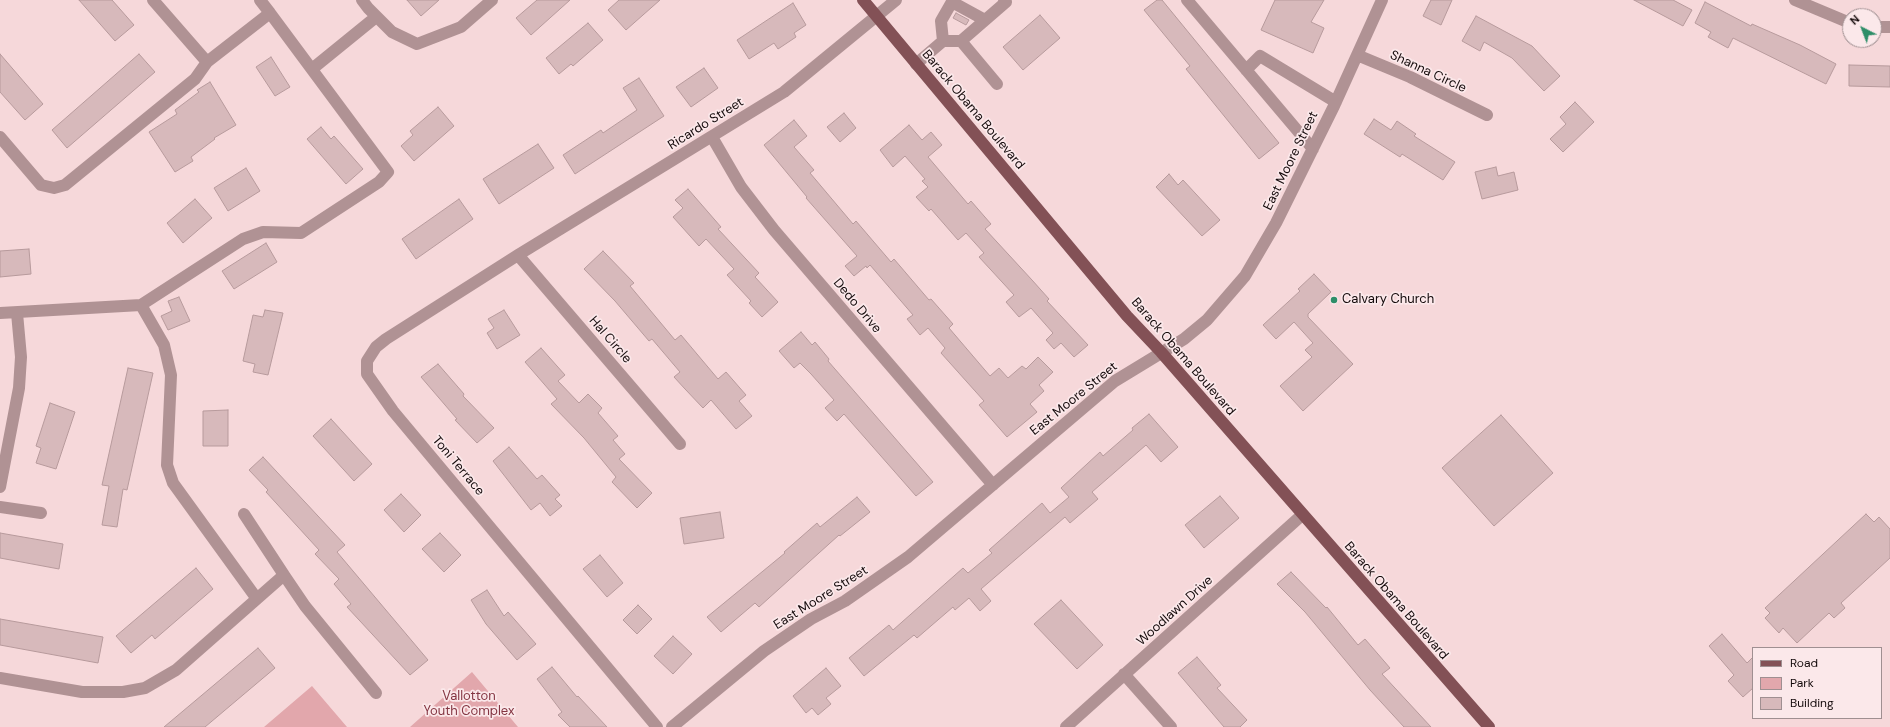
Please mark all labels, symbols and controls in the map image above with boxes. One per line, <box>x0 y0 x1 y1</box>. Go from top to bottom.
north arrow <box>1842 8 1882 48</box>
text: N <box>1847 12 1862 28</box>
street label: Barack Obama Boulevard <box>919 47 1027 173</box>
street label: Shanna Circle <box>1387 48 1469 96</box>
street label: Ricardo Street <box>665 95 747 153</box>
street label: East Moore Street <box>1260 109 1322 213</box>
street label: Dedo Drive <box>830 276 884 336</box>
place label: Calvary Church <box>1342 292 1434 308</box>
street label: Barack Obama Boulevard <box>1128 295 1238 419</box>
marker: Calvary Church <box>1329 295 1339 305</box>
street label: Hal Circle <box>585 313 635 367</box>
street label: East Moore Street <box>1027 359 1121 439</box>
street label: Toni Terrace <box>429 433 487 499</box>
street label: Barack Obama Boulevard <box>1341 539 1451 663</box>
street label: East Moore Street <box>771 563 871 633</box>
street label: Woodlawn Drive <box>1134 573 1216 649</box>
legend <box>1752 647 1882 719</box>
text: Road <box>1790 655 1818 671</box>
text: Park <box>1790 675 1814 691</box>
park label: Vallotton Youth Complex <box>424 689 514 720</box>
text: Building <box>1790 695 1834 711</box>

